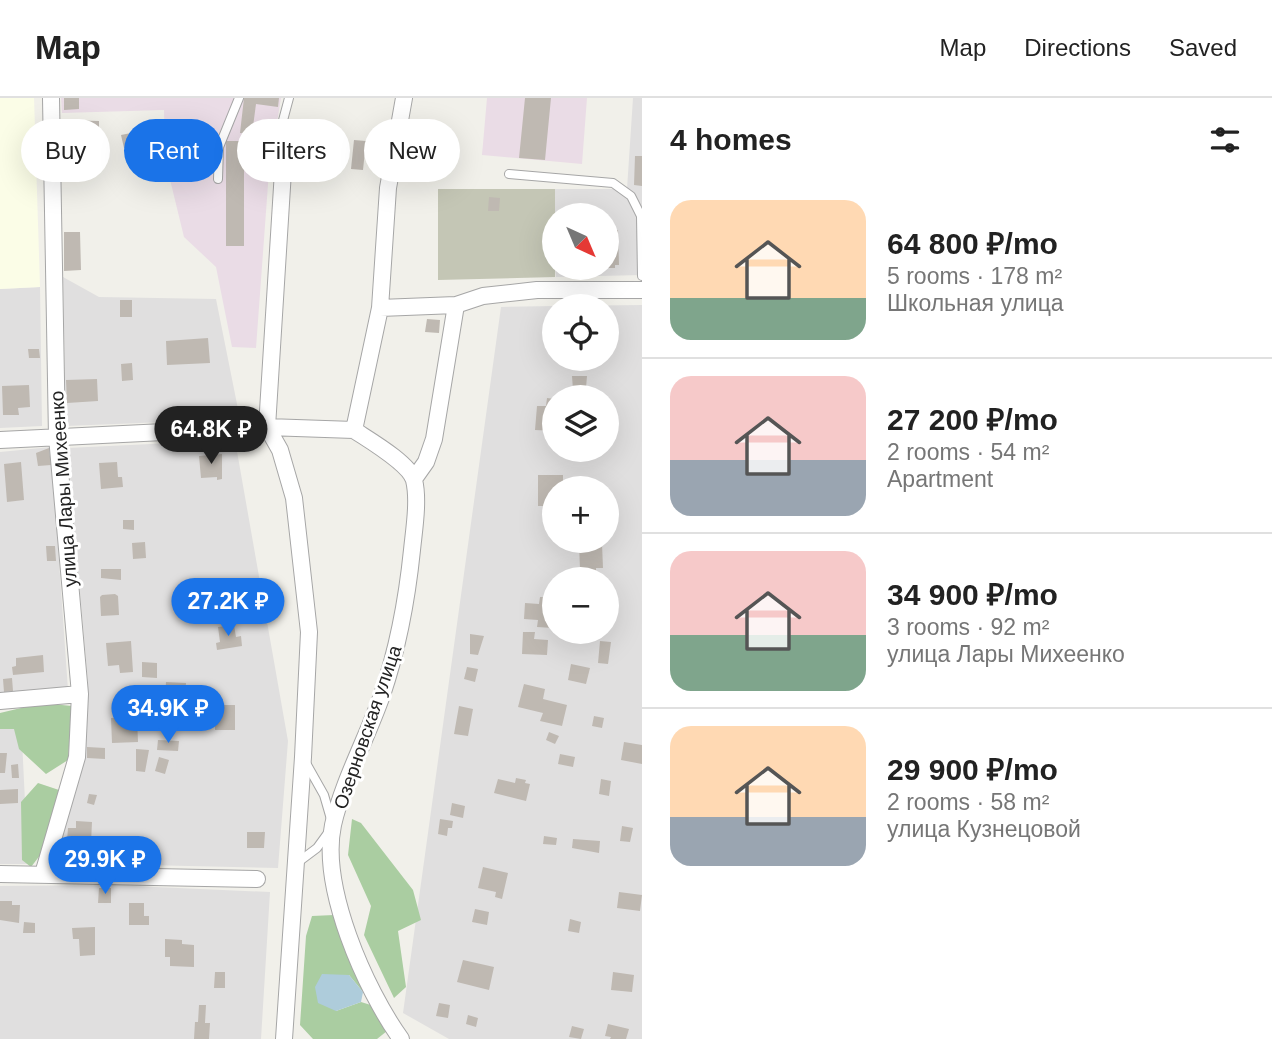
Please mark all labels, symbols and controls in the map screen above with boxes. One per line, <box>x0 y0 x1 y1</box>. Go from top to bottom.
text: Map <box>35 29 101 66</box>
text: Map <box>940 34 986 61</box>
text: Directions <box>1024 34 1131 61</box>
text: Saved <box>1169 34 1237 61</box>
chip: Buy <box>21 119 110 182</box>
chip: Rent <box>124 119 223 182</box>
chip: Filters <box>237 119 350 182</box>
chip: New <box>364 119 460 182</box>
icon: filters <box>1206 121 1244 159</box>
text: 4 homes <box>670 123 792 156</box>
north arrow <box>542 203 620 280</box>
map controls <box>542 203 619 644</box>
text: 64 800 ₽/mo <box>887 227 1058 260</box>
icon: home <box>726 228 810 312</box>
text: 5 rooms · 178 m² <box>887 263 1062 289</box>
text: Школьная улица <box>887 290 1064 316</box>
button: locate <box>542 294 619 371</box>
button: layers <box>542 385 619 462</box>
street label: улица Лары Михеенко <box>46 390 81 588</box>
text: 27 200 ₽/mo <box>887 403 1058 436</box>
icon: home <box>726 404 810 488</box>
pin: 64.8K ₽ <box>146 406 276 466</box>
text: 64.8K ₽ <box>170 416 252 442</box>
text: 2 rooms · 54 m² <box>887 439 1049 465</box>
text: Apartment <box>887 466 993 492</box>
button: + <box>542 476 619 553</box>
button: − <box>542 567 619 644</box>
pin: 27.2K ₽ <box>163 578 293 638</box>
text: 34 900 ₽/mo <box>887 578 1058 611</box>
icon: home <box>726 579 810 663</box>
text: 27.2K ₽ <box>187 588 269 614</box>
text: 3 rooms · 92 m² <box>887 614 1049 640</box>
text: улица Лары Михеенко <box>887 641 1125 667</box>
street label: Озерновская улица <box>330 642 406 812</box>
pin: 34.9K ₽ <box>103 686 233 745</box>
text: 34.9K ₽ <box>127 695 209 721</box>
text: 29 900 ₽/mo <box>887 753 1058 786</box>
icon: home <box>726 754 810 838</box>
text: 2 rooms · 58 m² <box>887 789 1049 815</box>
text: улица Кузнецовой <box>887 816 1081 842</box>
pin: 29.9K ₽ <box>40 836 170 896</box>
text: 29.9K ₽ <box>64 846 146 872</box>

